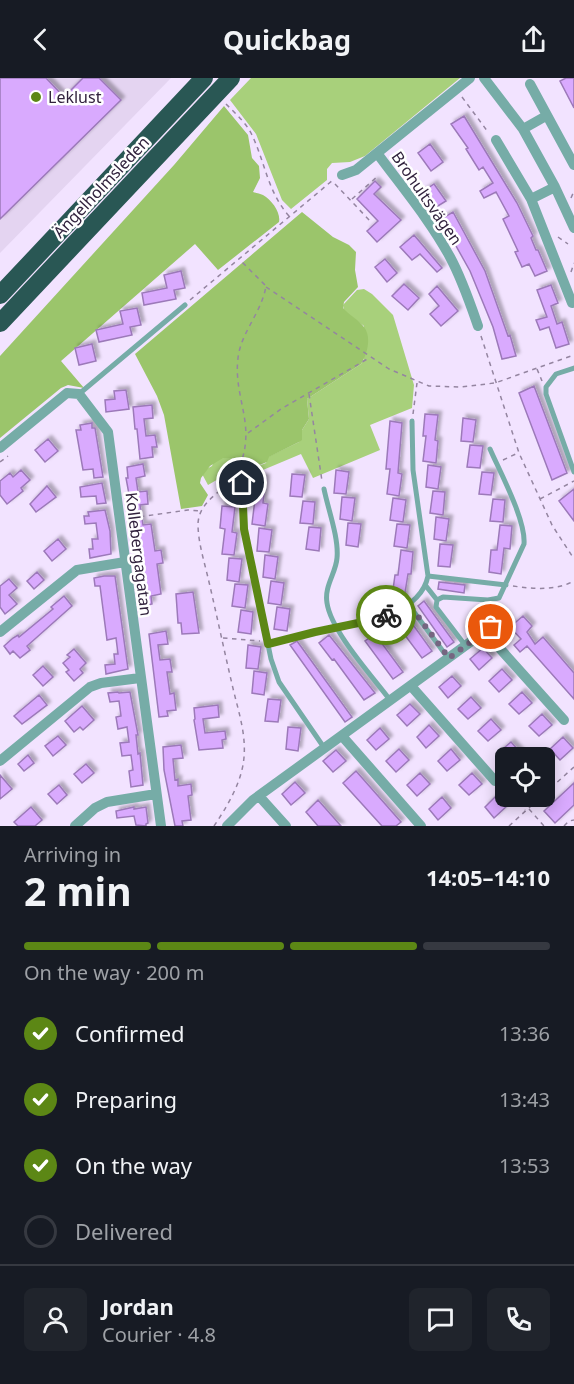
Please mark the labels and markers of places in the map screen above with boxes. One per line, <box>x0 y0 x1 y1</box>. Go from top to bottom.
place label: Leklust <box>48 86 102 108</box>
marker: Leklust <box>29 90 43 104</box>
pin <box>216 457 267 508</box>
pin <box>465 601 516 652</box>

